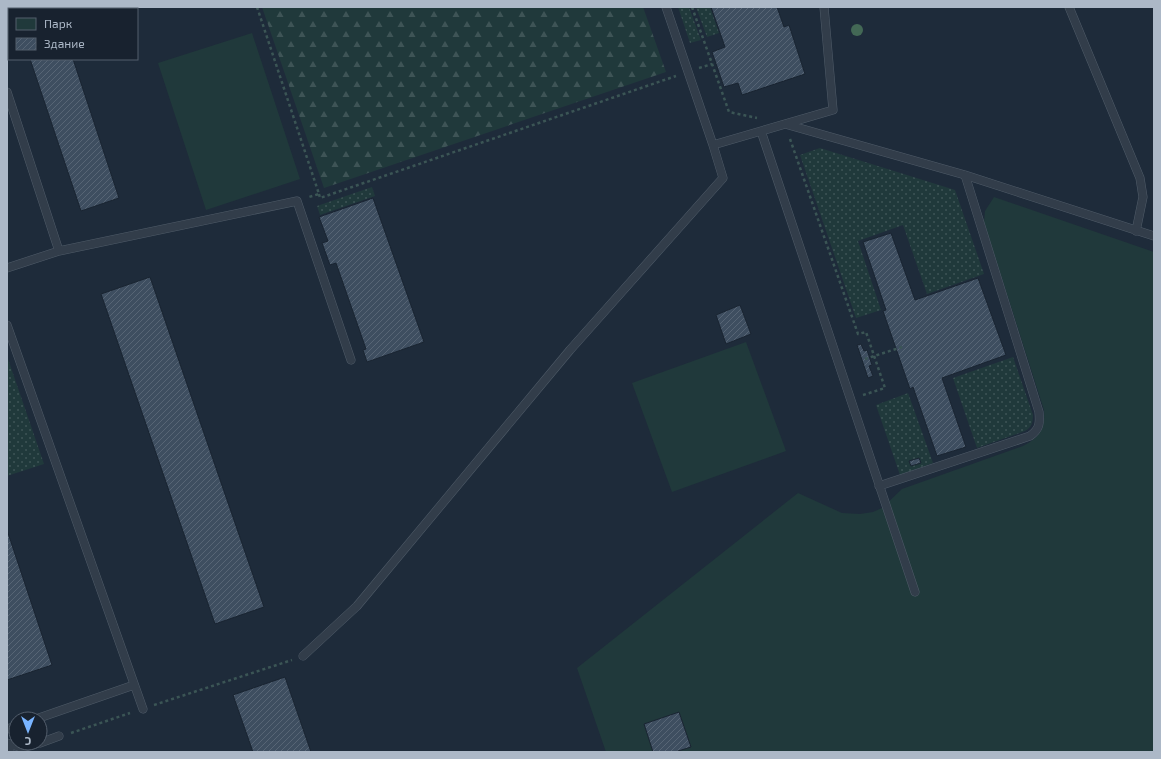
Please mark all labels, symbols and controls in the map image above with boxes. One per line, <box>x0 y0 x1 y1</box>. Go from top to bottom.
legend <box>8 8 138 60</box>
text: Парк <box>44 16 73 30</box>
text: Здание <box>44 36 85 50</box>
north arrow <box>8 711 48 751</box>
text: С <box>24 735 31 748</box>

